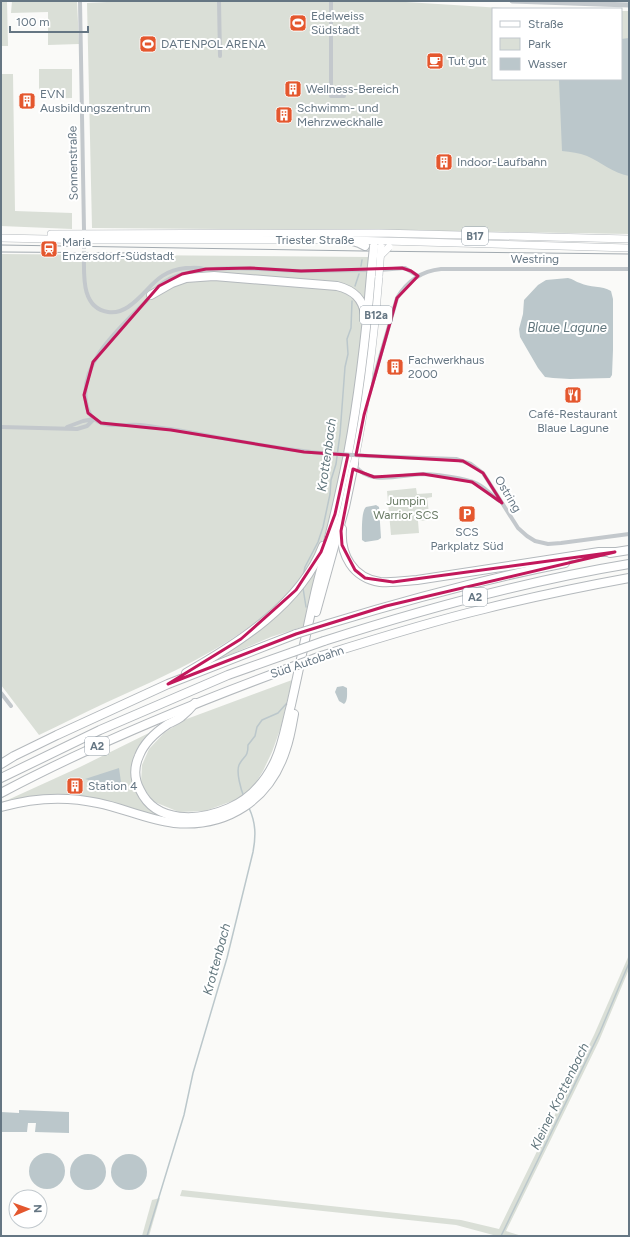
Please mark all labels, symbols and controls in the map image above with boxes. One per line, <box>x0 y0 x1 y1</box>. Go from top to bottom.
scale bar <box>10 8 88 34</box>
legend <box>492 8 622 80</box>
place label: Edelweiss Südstadt <box>311 9 365 37</box>
sports icon: Edelweiss Südstadt <box>288 13 308 33</box>
text: 100 m <box>16 15 50 29</box>
text: Straße <box>528 17 564 31</box>
sports icon: DATENPOL ARENA <box>138 34 158 54</box>
place label: DATENPOL ARENA <box>161 37 266 51</box>
text: Park <box>528 37 551 51</box>
cafe icon: Tut gut <box>425 51 445 71</box>
place label: Tut gut <box>448 54 487 68</box>
text: Wasser <box>528 57 567 71</box>
building icon: Wellness-Bereich <box>283 79 303 99</box>
place label: Wellness-Bereich <box>306 82 399 96</box>
place label: EVN Ausbildungszentrum <box>40 87 151 115</box>
building icon: EVN Ausbildungszentrum <box>17 91 37 111</box>
place label: Schwimm- und Mehrzweckhalle <box>297 101 384 129</box>
building icon: Schwimm- und Mehrzweckhalle <box>274 105 294 125</box>
street label: Sonnenstraße <box>65 125 81 200</box>
building icon: Indoor-Laufbahn <box>434 152 454 172</box>
place label: Indoor-Laufbahn <box>457 155 547 169</box>
road number: B17 <box>462 227 488 245</box>
street label: Triester Straße <box>276 233 355 247</box>
place label: Maria Enzersdorf-Südstadt <box>62 235 175 263</box>
station icon: Maria Enzersdorf-Südstadt <box>39 239 59 259</box>
street label: Westring <box>511 252 559 266</box>
road number: B12a <box>360 306 392 324</box>
water label: Blaue Lagune <box>527 320 607 335</box>
place label: Fachwerkhaus 2000 <box>408 353 485 381</box>
building icon: Fachwerkhaus 2000 <box>385 357 405 377</box>
restaurant icon: Café-Restaurant Blaue Lagune <box>563 385 583 405</box>
place label: Café-Restaurant Blaue Lagune <box>528 407 618 435</box>
water label: Krottenbach <box>314 417 339 493</box>
street label: Ostring <box>492 473 524 515</box>
park label: Jumpin Warrior SCS <box>373 494 439 522</box>
parking icon: SCS Parkplatz Süd <box>457 504 477 524</box>
place label: SCS Parkplatz Süd <box>430 525 504 553</box>
road number: A2 <box>463 588 487 606</box>
street label: Süd Autobahn <box>268 643 346 681</box>
road number: A2 <box>85 737 109 755</box>
building icon: Station 4 <box>65 776 85 796</box>
place label: Station 4 <box>88 779 138 793</box>
water label: Krottenbach <box>200 922 233 997</box>
water label: Kleiner Krottenbach <box>527 1040 592 1152</box>
north arrow <box>8 1189 48 1229</box>
text: N <box>31 1204 44 1213</box>

